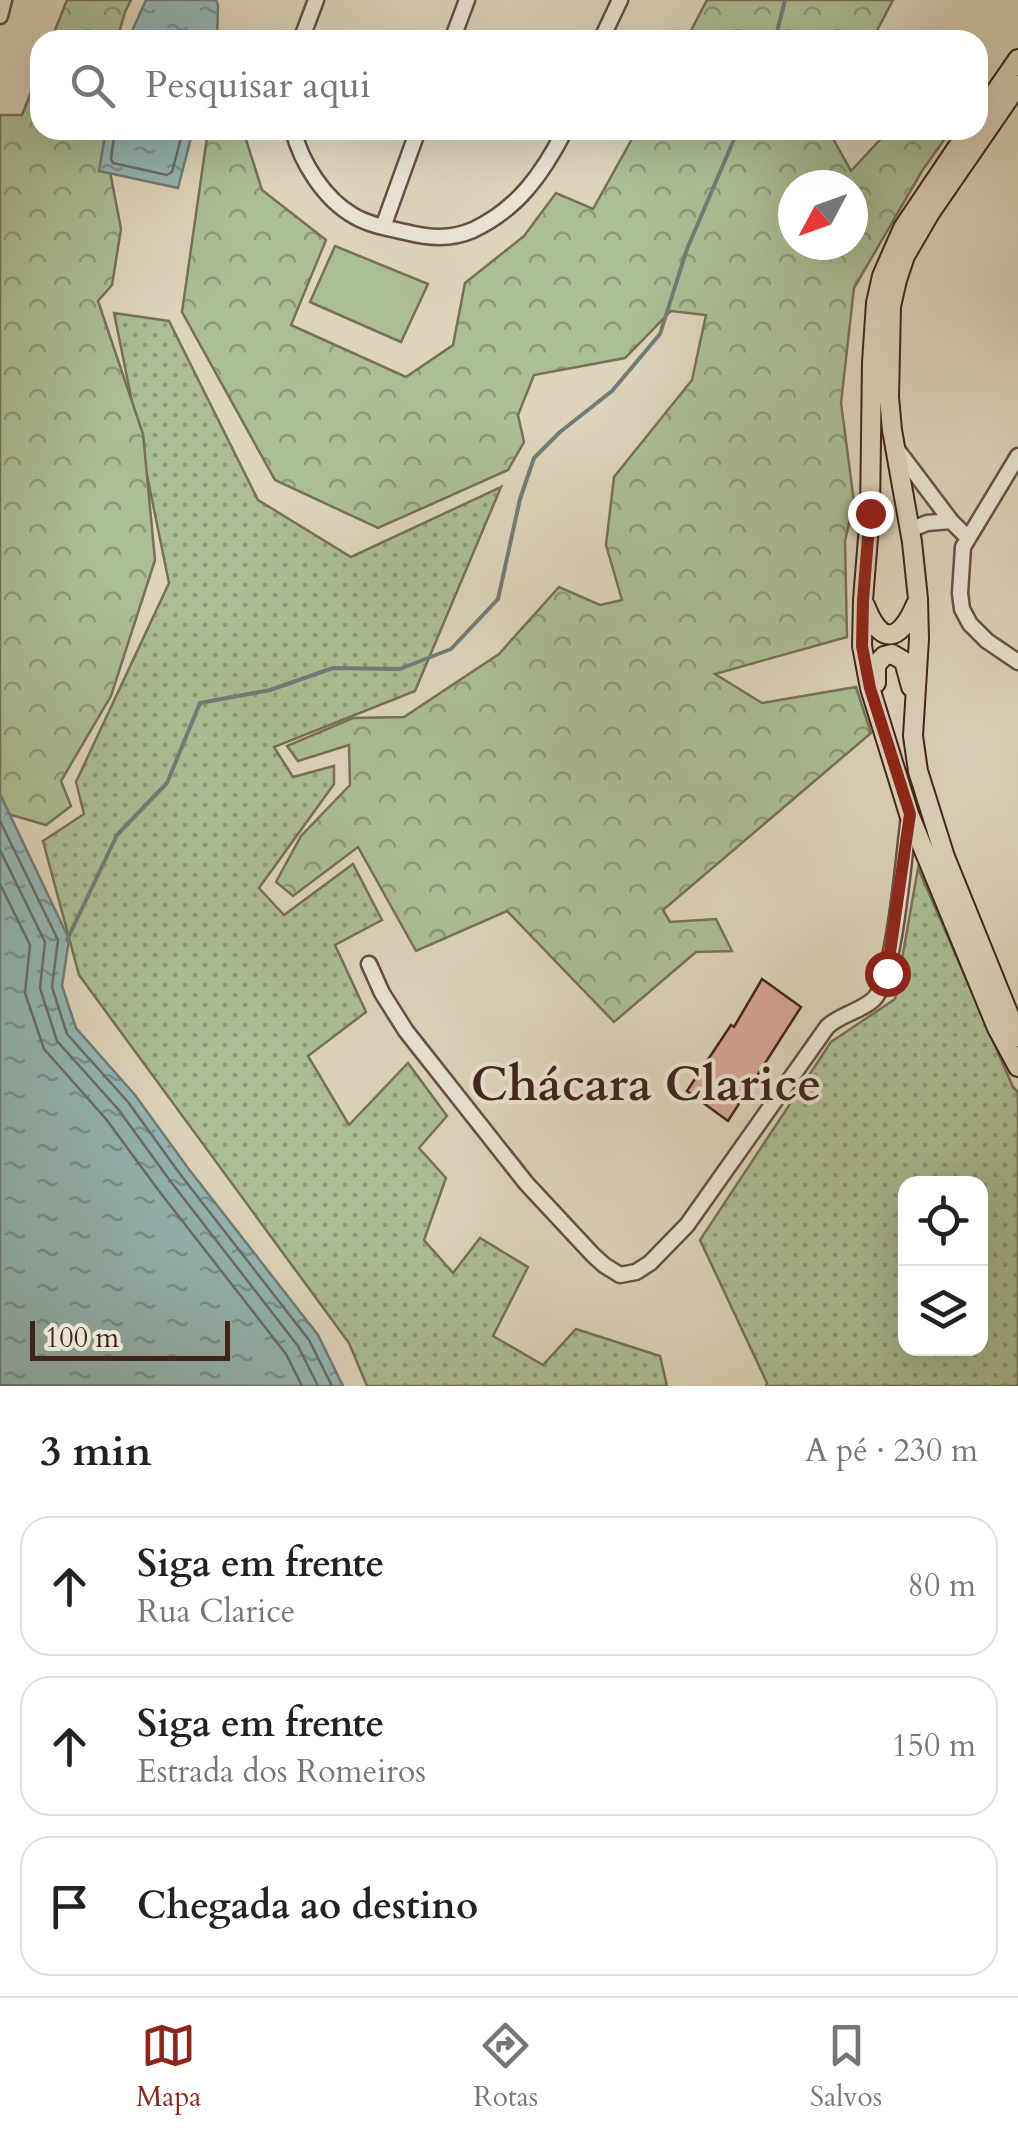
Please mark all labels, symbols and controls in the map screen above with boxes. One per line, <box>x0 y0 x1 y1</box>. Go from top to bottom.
search box <box>30 30 988 140</box>
icon: search <box>65 58 120 113</box>
text: Pesquisar aqui <box>145 59 371 111</box>
north arrow <box>778 170 868 260</box>
route end <box>848 491 894 537</box>
route start <box>865 951 911 997</box>
district label: Chácara Clarice <box>471 1052 821 1117</box>
map controls <box>898 1176 988 1356</box>
button: locate <box>898 1176 988 1266</box>
button: layers <box>898 1266 988 1356</box>
scale bar <box>30 1316 230 1360</box>
text: 100 m <box>45 1319 119 1357</box>
text: 3 min <box>40 1423 152 1480</box>
text: A pé · 230 m <box>805 1429 978 1473</box>
text: Siga em frente <box>137 1538 384 1590</box>
icon: ahead <box>42 1559 97 1614</box>
text: 80 m <box>908 1564 976 1608</box>
text: Rua Clarice <box>137 1590 295 1634</box>
text: Siga em frente <box>137 1698 384 1750</box>
icon: ahead <box>42 1719 97 1774</box>
text: 150 m <box>891 1724 976 1768</box>
text: Estrada dos Romeiros <box>137 1750 426 1794</box>
icon: arrive <box>42 1879 97 1934</box>
text: Chegada ao destino <box>137 1880 478 1932</box>
tab: Mapa <box>136 2018 201 2116</box>
tab: Rotas <box>473 2018 538 2116</box>
tab: Salvos <box>810 2018 882 2116</box>

